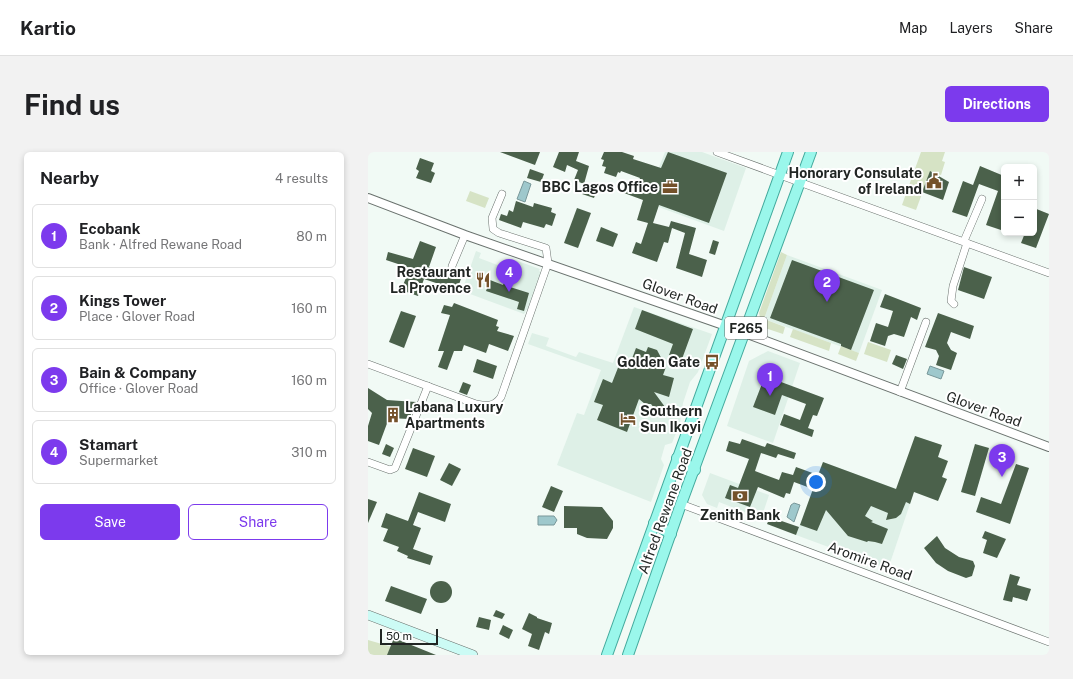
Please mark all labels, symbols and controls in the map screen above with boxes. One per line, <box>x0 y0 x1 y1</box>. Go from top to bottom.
text: Kartio <box>20 17 76 39</box>
text: Map <box>899 20 927 36</box>
text: Layers <box>949 20 993 36</box>
text: Share <box>1015 20 1053 36</box>
button: Directions <box>945 86 1049 122</box>
text: Find us <box>24 88 120 121</box>
map controls <box>1001 164 1037 236</box>
button: + <box>1001 164 1037 200</box>
place label: Honorary Consulate of Ireland <box>789 165 922 197</box>
text: Nearby <box>40 168 99 188</box>
text: 4 results <box>275 171 328 186</box>
public building icon: Honorary Consulate of Ireland <box>925 172 943 190</box>
office icon: BBC Lagos Office <box>661 178 679 196</box>
place label: BBC Lagos Office <box>541 179 658 195</box>
button: − <box>1001 200 1037 236</box>
text: Ecobank <box>79 220 140 237</box>
text: 1 <box>51 229 57 244</box>
text: 80 m <box>296 229 327 244</box>
text: Bank · Alfred Rewane Road <box>79 237 242 252</box>
pin: 4 <box>496 259 522 292</box>
place label: Restaurant La Provence <box>390 264 471 296</box>
pin: 2 <box>814 269 840 302</box>
restaurant icon: Restaurant La Provence <box>474 271 492 289</box>
street label: Glover Road <box>640 275 720 317</box>
text: Kings Tower <box>79 292 166 309</box>
text: 2 <box>50 301 58 316</box>
text: 160 m <box>291 301 327 316</box>
text: Place · Glover Road <box>79 309 195 324</box>
road number: F265 <box>725 317 767 339</box>
bus stop icon: Golden Gate <box>703 353 721 371</box>
place label: Golden Gate <box>617 354 700 370</box>
pin: 1 <box>757 363 783 396</box>
text: Bain & Company <box>79 364 197 381</box>
text: 3 <box>50 373 58 388</box>
text: 160 m <box>291 373 327 388</box>
text: Office · Glover Road <box>79 381 198 396</box>
street label: Glover Road <box>944 388 1024 430</box>
place label: Labana Luxury Apartments <box>405 399 504 431</box>
place label: Southern Sun Ikoyi <box>640 403 702 435</box>
building icon: Labana Luxury Apartments <box>384 406 402 424</box>
hotel icon: Southern Sun Ikoyi <box>619 410 637 428</box>
text: Stamart <box>79 436 138 453</box>
pin: 3 <box>989 444 1015 477</box>
text: 4 <box>50 445 58 460</box>
text: 310 m <box>291 445 327 460</box>
street label: Alfred Rewane Road <box>635 446 695 576</box>
text: Supermarket <box>79 453 158 468</box>
your location <box>806 472 826 492</box>
bank icon: Zenith Bank <box>731 487 749 505</box>
button: Save <box>40 504 180 540</box>
button: Share <box>188 504 328 540</box>
place label: Zenith Bank <box>700 507 780 523</box>
street label: Aromire Road <box>826 538 914 584</box>
scale bar <box>380 627 438 646</box>
text: 50 m <box>386 630 412 642</box>

